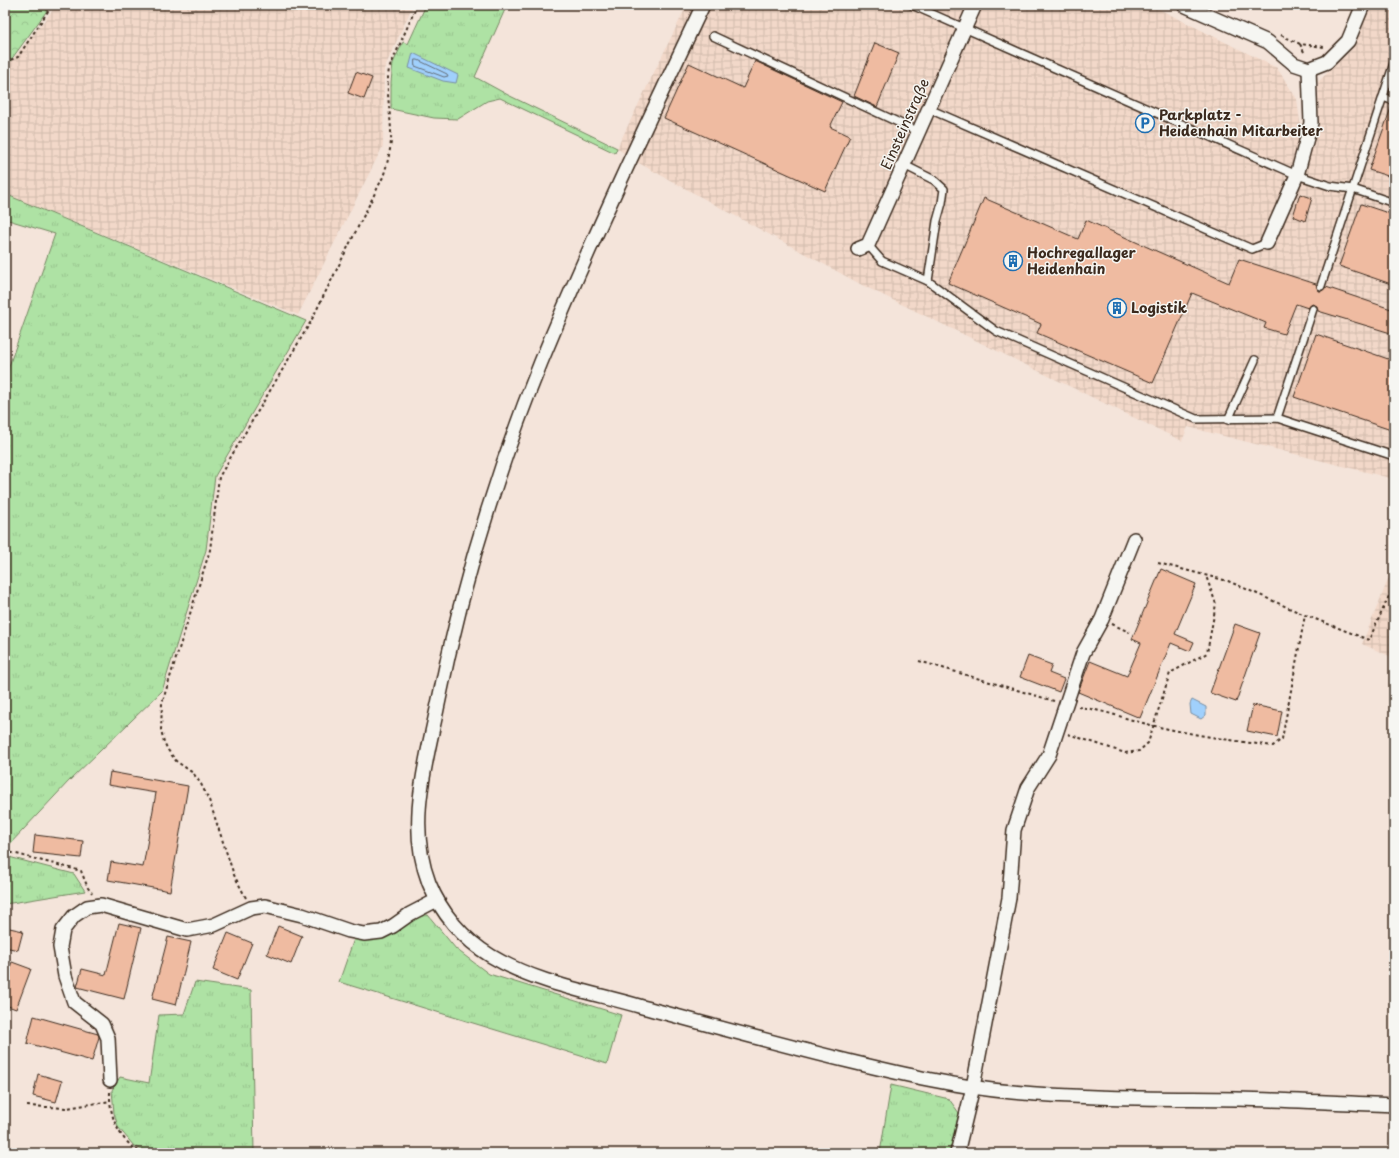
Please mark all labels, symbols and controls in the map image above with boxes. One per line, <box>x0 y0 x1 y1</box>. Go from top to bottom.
street label: Einsteinstraße <box>875 75 934 173</box>
place label: Parkplatz - Heidenhain Mitarbeiter <box>1159 104 1323 141</box>
parking icon: Parkplatz - Heidenhain Mitarbeiter <box>1134 112 1156 134</box>
place label: Hochregallager Heidenhain <box>1027 242 1137 279</box>
building icon: Hochregallager Heidenhain <box>1002 250 1024 272</box>
building icon: Logistik <box>1106 297 1128 319</box>
place label: Logistik <box>1131 297 1188 318</box>

